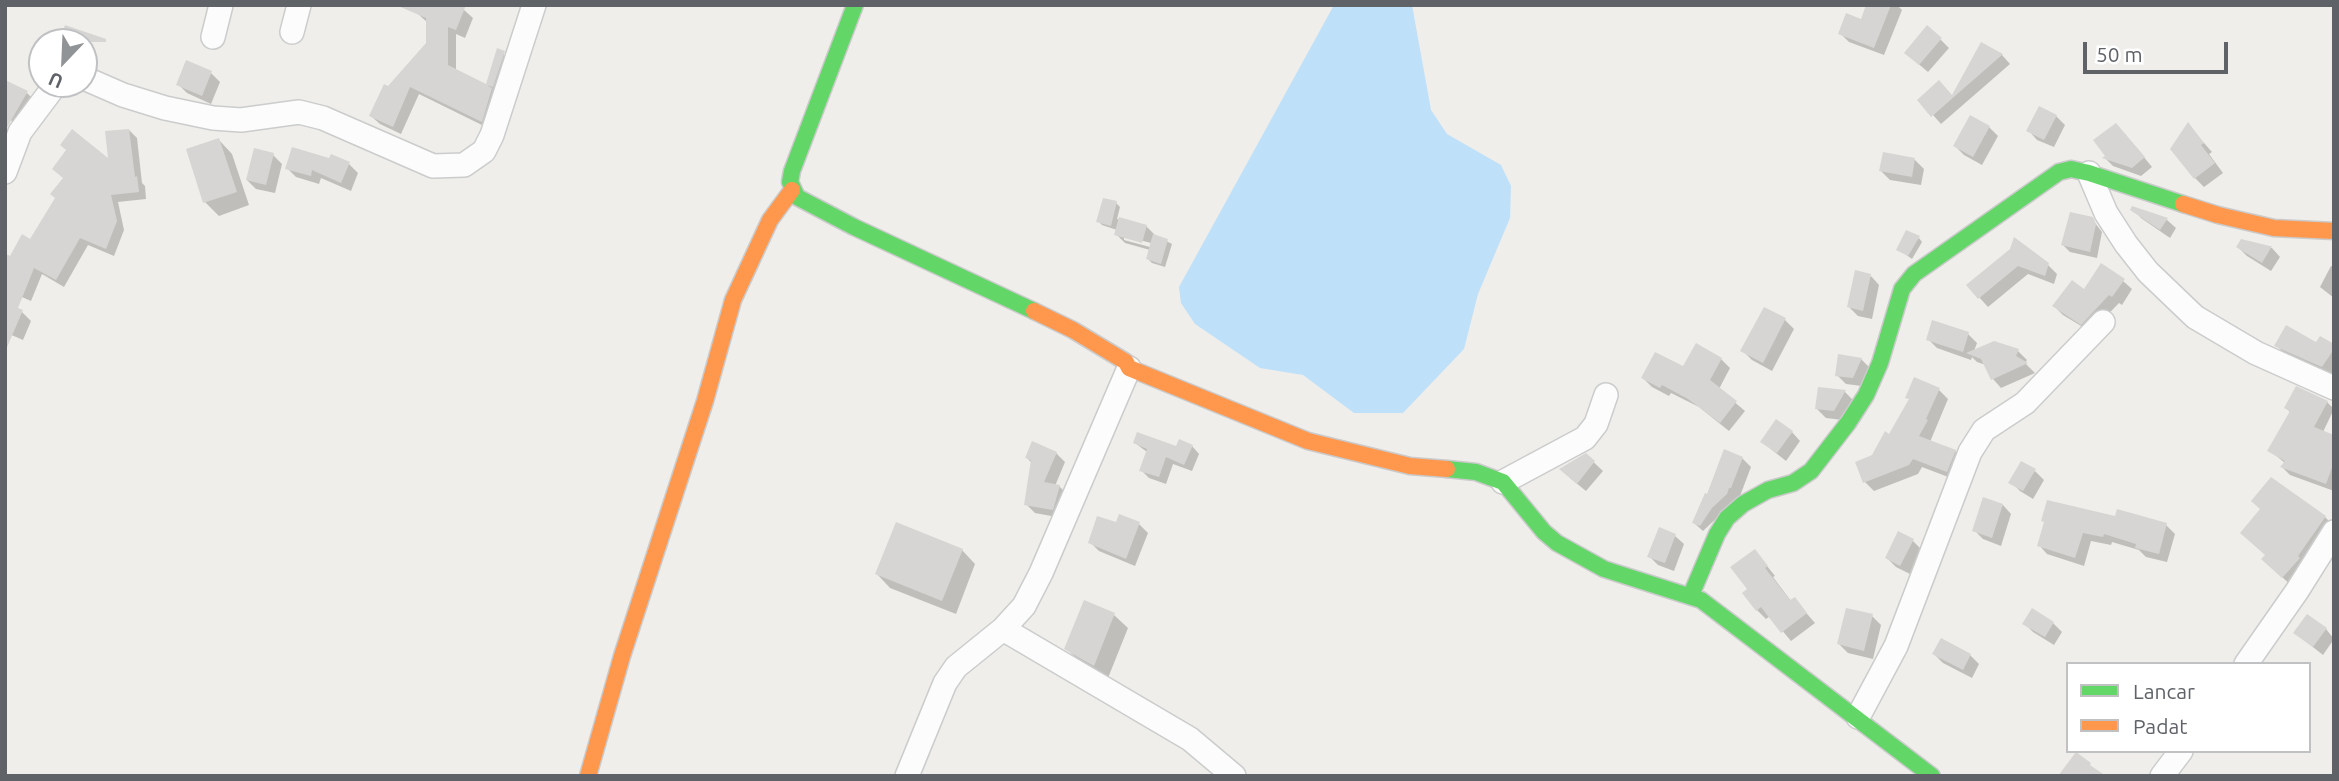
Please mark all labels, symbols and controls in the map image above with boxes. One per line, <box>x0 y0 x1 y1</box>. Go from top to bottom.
north arrow <box>28 28 98 98</box>
scale bar <box>2087 28 2232 72</box>
text: 50 m <box>2096 42 2143 66</box>
text: U <box>45 68 66 93</box>
legend <box>2066 662 2311 753</box>
text: Lancar <box>2133 679 2195 703</box>
text: Padat <box>2133 714 2188 738</box>

